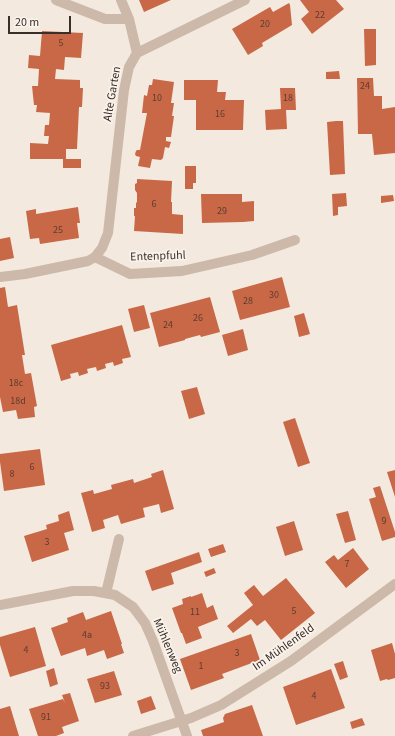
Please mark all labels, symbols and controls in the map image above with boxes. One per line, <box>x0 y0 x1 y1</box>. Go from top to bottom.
scale bar <box>10 8 73 34</box>
house number: 22 <box>315 10 325 22</box>
text: 20 m <box>15 14 39 31</box>
house number: 20 <box>260 19 270 31</box>
house number: 5 <box>59 38 63 50</box>
street label: Alte Garten <box>101 65 125 123</box>
house number: 24 <box>360 81 370 93</box>
house number: 10 <box>152 93 162 105</box>
house number: 18 <box>283 93 293 105</box>
house number: 16 <box>215 109 225 121</box>
house number: 6 <box>152 199 156 211</box>
house number: 29 <box>217 206 227 218</box>
house number: 25 <box>53 225 63 237</box>
street label: Entenpfuhl <box>130 249 186 265</box>
house number: 30 <box>269 290 279 302</box>
house number: 28 <box>243 296 253 308</box>
house number: 26 <box>193 313 203 325</box>
house number: 24 <box>163 320 173 332</box>
house number: 18c <box>9 378 23 390</box>
house number: 18d <box>10 396 26 408</box>
house number: 6 <box>30 462 34 474</box>
house number: 8 <box>10 469 14 481</box>
house number: 9 <box>382 516 386 528</box>
house number: 3 <box>45 537 49 549</box>
house number: 7 <box>345 559 349 571</box>
house number: 5 <box>292 606 296 618</box>
house number: 11 <box>190 607 200 619</box>
street label: Mühlenweg <box>149 617 185 675</box>
street label: Im Mühlenfeld <box>250 621 318 675</box>
house number: 4a <box>82 630 92 642</box>
house number: 4 <box>24 645 28 657</box>
house number: 3 <box>235 648 239 660</box>
house number: 1 <box>199 661 203 673</box>
house number: 93 <box>100 681 110 693</box>
house number: 4 <box>312 691 316 703</box>
house number: 91 <box>41 712 51 724</box>

